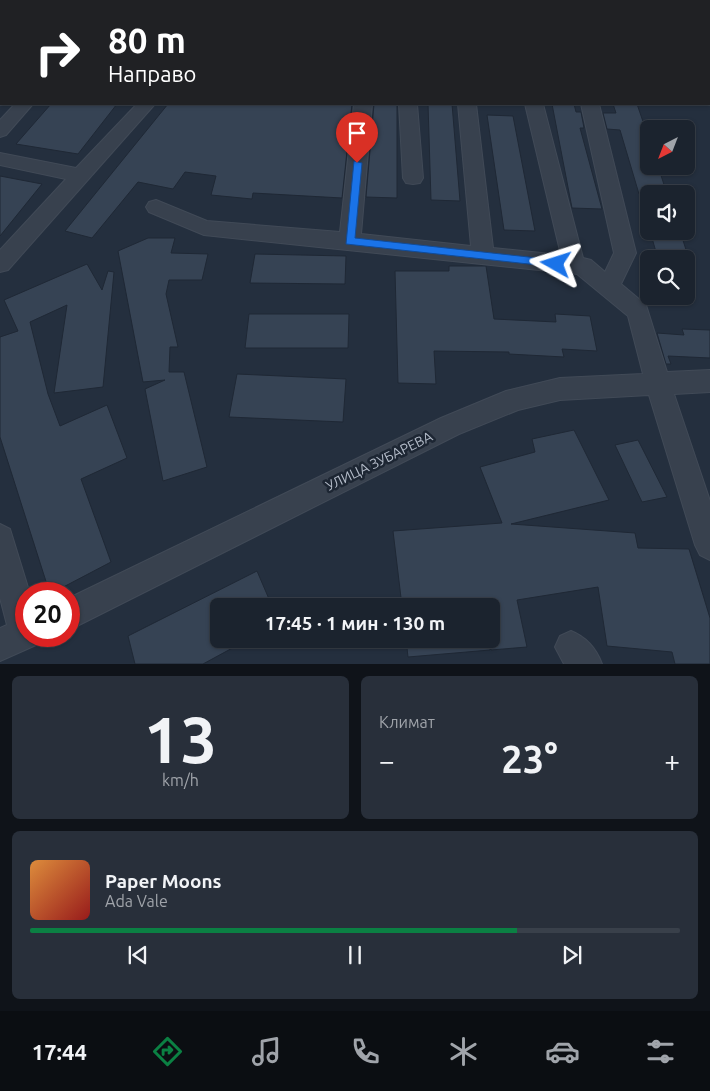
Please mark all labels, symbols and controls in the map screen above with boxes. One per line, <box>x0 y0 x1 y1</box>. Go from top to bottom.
icon: right <box>25 20 90 85</box>
text: 80 m <box>108 20 186 60</box>
text: Направо <box>108 61 196 86</box>
pin <box>336 112 378 163</box>
icon: arrive <box>343 119 371 147</box>
north arrow <box>640 120 695 175</box>
map controls <box>640 120 695 305</box>
button: sound <box>640 185 695 240</box>
position arrow <box>529 237 581 289</box>
button: search <box>640 250 695 305</box>
street label: УЛИЦА ЗУБАРЕВА <box>323 428 435 494</box>
speed limit sign: 20 <box>15 582 80 647</box>
text: 17:45 · 1 мин · 130 m <box>265 612 445 634</box>
text: 13 <box>144 702 217 775</box>
text: Климат <box>379 713 435 731</box>
text: 23° <box>501 738 558 780</box>
text: − <box>379 745 395 776</box>
text: + <box>664 745 680 776</box>
text: km/h <box>162 771 199 789</box>
text: Paper Moons <box>105 870 222 892</box>
text: Ada Vale <box>105 892 168 910</box>
icon: previous <box>124 941 152 969</box>
icon: pause <box>341 941 369 969</box>
icon: next <box>558 941 586 969</box>
icon: directions <box>150 1034 185 1069</box>
icon: music <box>249 1034 284 1069</box>
icon: phone <box>348 1034 383 1069</box>
icon: climate <box>446 1034 481 1069</box>
icon: car <box>545 1034 580 1069</box>
icon: filters <box>643 1034 678 1069</box>
text: 17:44 <box>32 1039 87 1064</box>

